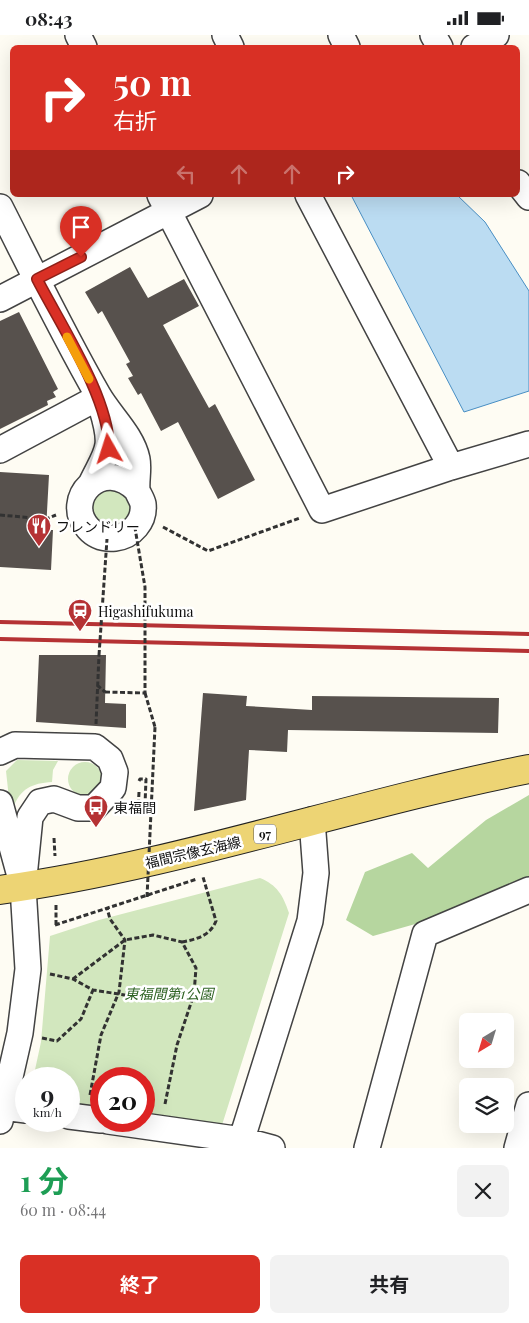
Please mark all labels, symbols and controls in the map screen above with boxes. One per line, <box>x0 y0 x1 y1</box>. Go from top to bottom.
text: 08:43 <box>25 5 72 31</box>
text: 50 m <box>113 58 191 105</box>
icon: right <box>30 65 95 130</box>
text: 右折 <box>113 105 157 135</box>
icon: left <box>172 160 200 188</box>
icon: ahead <box>225 160 253 188</box>
icon: ahead <box>278 160 306 188</box>
icon: right <box>331 160 359 188</box>
pin <box>60 206 102 257</box>
icon: arrive <box>67 213 95 241</box>
position arrow <box>82 422 134 474</box>
restaurant icon: フレンドリー <box>26 513 52 547</box>
place label: フレンドリー <box>56 517 140 536</box>
station icon: Higashifukuma <box>67 598 93 632</box>
place label: Higashifukuma <box>98 602 194 621</box>
bus stop icon: 東福間 <box>83 794 109 828</box>
place label: 東福間 <box>114 798 156 817</box>
road number: 97 <box>254 825 276 844</box>
street label: 福間宗像玄海線 <box>143 832 243 872</box>
park label: 東福間第1公園 <box>125 984 215 1003</box>
north arrow <box>459 1013 514 1067</box>
map controls <box>459 1013 514 1133</box>
speed limit sign: 20 <box>90 1067 155 1132</box>
text: 9 <box>41 1077 54 1110</box>
button: layers <box>459 1078 514 1133</box>
text: km/h <box>33 1104 62 1120</box>
text: 1 分 <box>20 1160 68 1200</box>
button: close <box>457 1165 509 1217</box>
text: 60 m · 08:44 <box>20 1199 106 1220</box>
button: 終了 <box>20 1255 260 1313</box>
button: 共有 <box>270 1255 509 1313</box>

